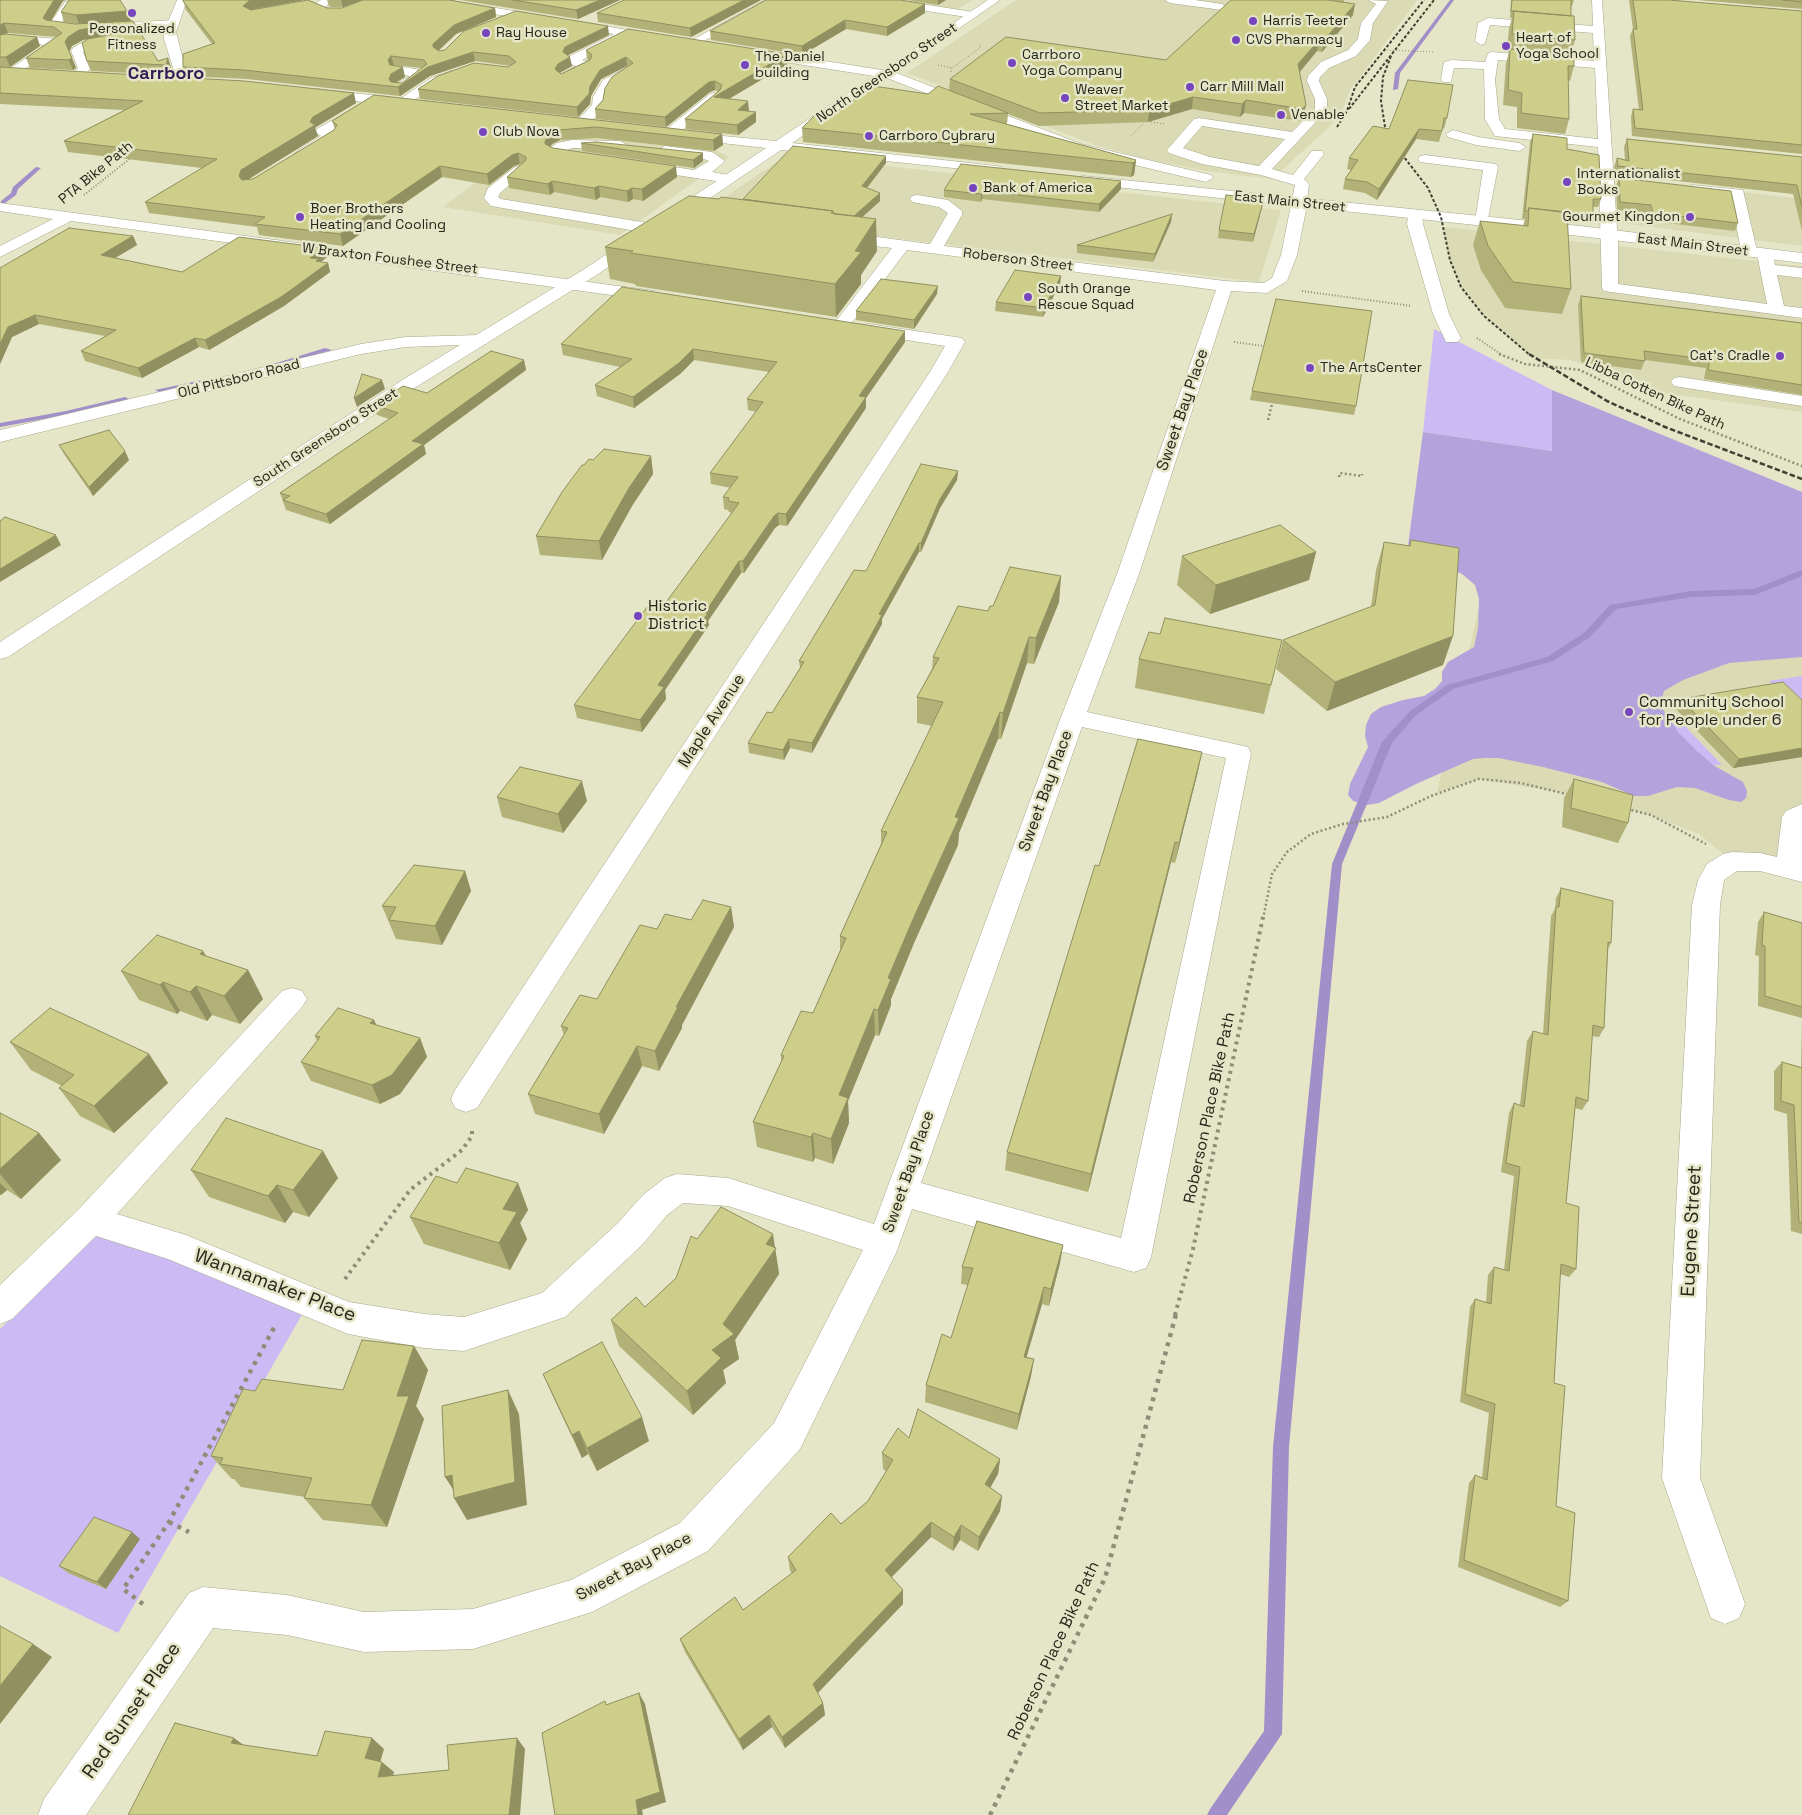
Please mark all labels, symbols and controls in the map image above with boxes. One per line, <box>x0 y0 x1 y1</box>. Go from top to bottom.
marker: Personalized Fitness <box>126 7 138 19</box>
place label: Harris Teeter <box>1263 13 1348 29</box>
marker: Harris Teeter <box>1247 15 1259 27</box>
street label: North Greensboro Street <box>813 20 961 126</box>
place label: Personalized Fitness <box>89 21 175 54</box>
place label: Ray House <box>496 25 567 41</box>
marker: Ray House <box>480 27 492 39</box>
place label: Heart of Yoga School <box>1516 30 1599 62</box>
place label: CVS Pharmacy <box>1246 32 1343 48</box>
marker: CVS Pharmacy <box>1230 34 1242 46</box>
marker: Heart of Yoga School <box>1500 40 1512 52</box>
place label: Carrboro Yoga Company <box>1022 47 1122 80</box>
place label: The Daniel building <box>755 49 825 82</box>
marker: Carrboro Yoga Company <box>1006 57 1018 69</box>
marker: The Daniel building <box>739 59 751 71</box>
district label: Carrboro <box>128 63 204 85</box>
place label: Carr Mill Mall <box>1200 79 1284 95</box>
marker: Carr Mill Mall <box>1184 81 1196 93</box>
place label: Weaver Street Market <box>1075 82 1168 114</box>
marker: Weaver Street Market <box>1059 92 1071 104</box>
place label: Venable <box>1291 107 1345 123</box>
marker: Venable <box>1275 109 1287 121</box>
place label: Club Nova <box>493 124 560 140</box>
marker: Club Nova <box>477 126 489 138</box>
place label: Carrboro Cybrary <box>879 128 995 144</box>
marker: Carrboro Cybrary <box>863 130 875 142</box>
street label: PTA Bike Path <box>56 138 136 208</box>
place label: Internationalist Books <box>1577 166 1680 198</box>
marker: Internationalist Books <box>1561 176 1573 188</box>
place label: Bank of America <box>983 180 1092 196</box>
marker: Bank of America <box>967 182 979 194</box>
street label: East Main Street <box>1234 188 1346 216</box>
place label: Boer Brothers Heating and Cooling <box>310 201 446 233</box>
place label: Gourmet Kingdon <box>1562 209 1680 225</box>
marker: Boer Brothers Heating and Cooling <box>294 211 306 223</box>
marker: Gourmet Kingdon <box>1684 211 1696 223</box>
street label: East Main Street <box>1637 230 1749 260</box>
street label: W Braxton Foushee Street <box>301 240 479 278</box>
street label: Roberson Street <box>962 245 1074 275</box>
place label: South Orange Rescue Squad <box>1038 281 1134 314</box>
marker: South Orange Rescue Squad <box>1022 291 1034 303</box>
street label: Sweet Bay Place <box>1153 347 1213 473</box>
place label: Cat's Cradle <box>1690 348 1770 364</box>
marker: Cat's Cradle <box>1774 350 1786 362</box>
street label: Libba Cotten Bike Path <box>1582 354 1728 434</box>
street label: Old Pittsboro Road <box>176 356 302 402</box>
place label: The ArtsCenter <box>1320 360 1422 376</box>
marker: The ArtsCenter <box>1304 362 1316 374</box>
street label: South Greensboro Street <box>251 385 401 491</box>
place label: Historic District <box>648 597 707 635</box>
marker: Historic District <box>632 610 644 622</box>
street label: Maple Avenue <box>675 671 749 771</box>
place label: Community School for People under 6 <box>1639 693 1784 731</box>
marker: Community School for People under 6 <box>1623 706 1635 718</box>
street label: Sweet Bay Place <box>1015 728 1077 854</box>
street label: Roberson Place Bike Path <box>1180 1011 1240 1205</box>
street label: Sweet Bay Place <box>879 1109 939 1235</box>
street label: Eugene Street <box>1677 1165 1707 1297</box>
street label: Wannamaker Place <box>191 1245 359 1327</box>
street label: Sweet Bay Place <box>573 1529 695 1605</box>
street label: Roberson Place Bike Path <box>1004 1559 1104 1743</box>
street label: Red Sunset Place <box>78 1639 186 1783</box>

